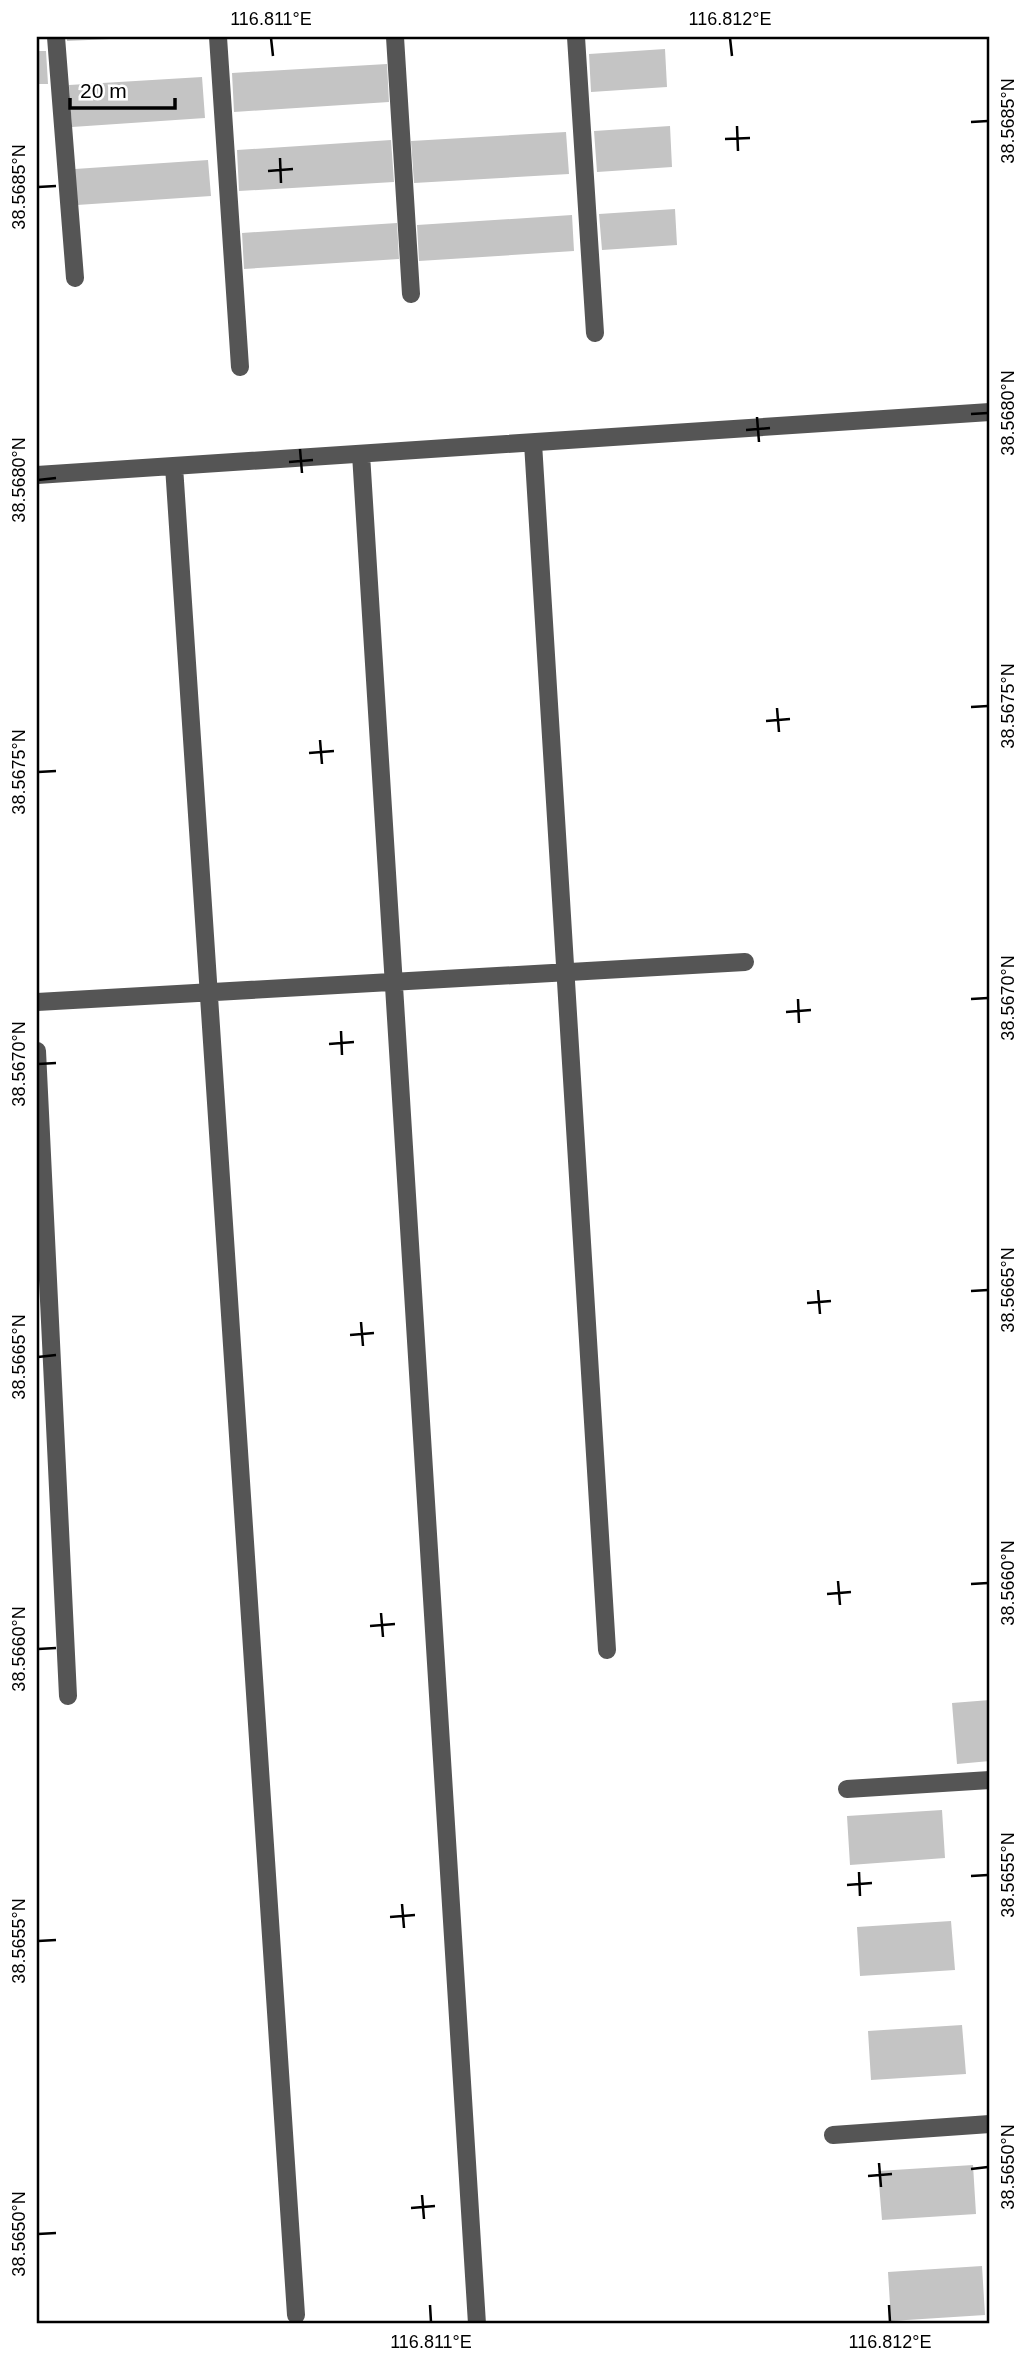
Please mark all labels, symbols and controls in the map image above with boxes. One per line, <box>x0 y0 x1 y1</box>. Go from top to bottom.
text: 116.811°E <box>230 9 312 29</box>
text: 116.812°E <box>689 9 771 29</box>
scale bar <box>70 66 175 110</box>
text: 38.5685°N <box>998 78 1018 164</box>
text: 20 m <box>80 79 127 102</box>
text: 38.5685°N <box>9 144 29 230</box>
text: 38.5680°N <box>998 370 1018 456</box>
text: 38.5680°N <box>9 437 29 523</box>
text: 38.5675°N <box>998 663 1018 749</box>
text: 38.5675°N <box>9 729 29 815</box>
text: 38.5670°N <box>998 955 1018 1041</box>
text: 38.5670°N <box>9 1021 29 1107</box>
text: 38.5665°N <box>998 1247 1018 1333</box>
text: 38.5665°N <box>9 1314 29 1400</box>
text: 38.5660°N <box>998 1540 1018 1626</box>
text: 38.5660°N <box>9 1606 29 1692</box>
text: 38.5655°N <box>998 1832 1018 1918</box>
text: 38.5655°N <box>9 1898 29 1984</box>
text: 38.5650°N <box>998 2124 1018 2210</box>
text: 38.5650°N <box>9 2191 29 2277</box>
text: 116.811°E <box>390 2332 472 2352</box>
text: 116.812°E <box>849 2332 931 2352</box>

